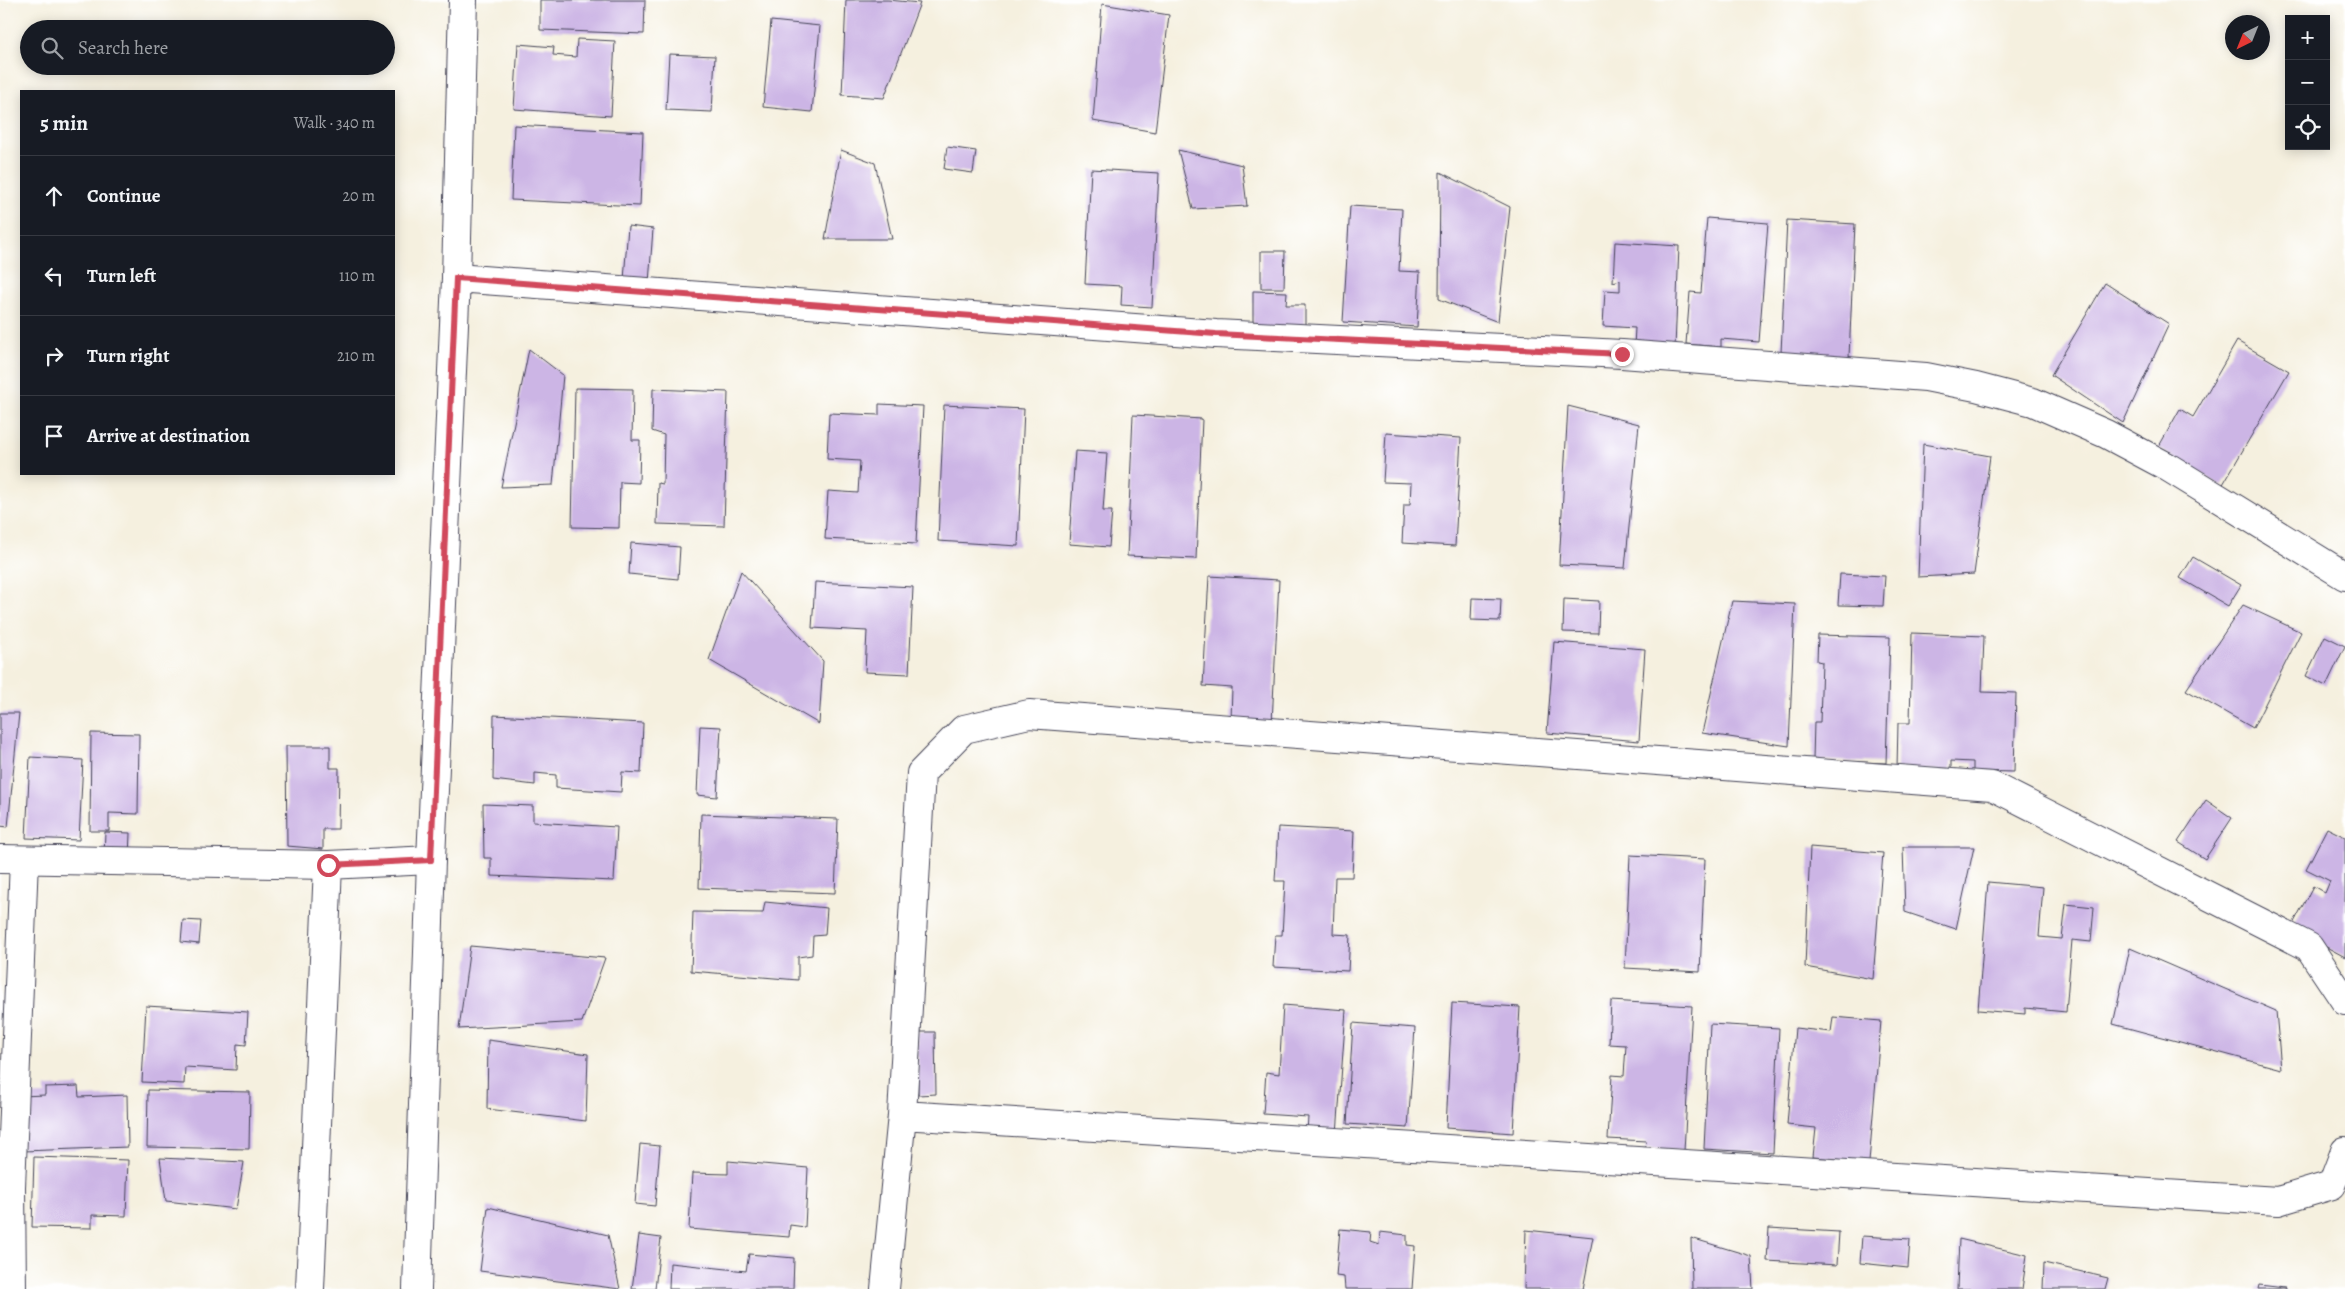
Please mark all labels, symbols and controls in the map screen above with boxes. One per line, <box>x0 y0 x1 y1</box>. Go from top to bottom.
north arrow <box>2225 15 2270 60</box>
map controls <box>2285 15 2330 150</box>
button: + <box>2285 15 2330 60</box>
search box <box>20 20 395 75</box>
icon: search <box>38 34 66 62</box>
text: Search here <box>78 35 168 61</box>
button: − <box>2285 60 2330 105</box>
button: locate <box>2285 105 2330 150</box>
text: 5 min <box>40 109 88 137</box>
text: Walk · 340 m <box>294 112 375 134</box>
icon: ahead <box>40 182 68 210</box>
text: Continue <box>87 183 161 209</box>
text: 20 m <box>342 185 375 207</box>
icon: left <box>40 262 68 290</box>
text: Turn left <box>87 263 156 289</box>
text: 110 m <box>339 265 375 287</box>
icon: right <box>40 342 68 370</box>
text: Turn right <box>87 343 169 369</box>
route end <box>1611 343 1634 366</box>
text: 210 m <box>337 345 375 367</box>
icon: arrive <box>40 422 68 450</box>
text: Arrive at destination <box>87 423 250 449</box>
route start <box>317 854 340 877</box>

